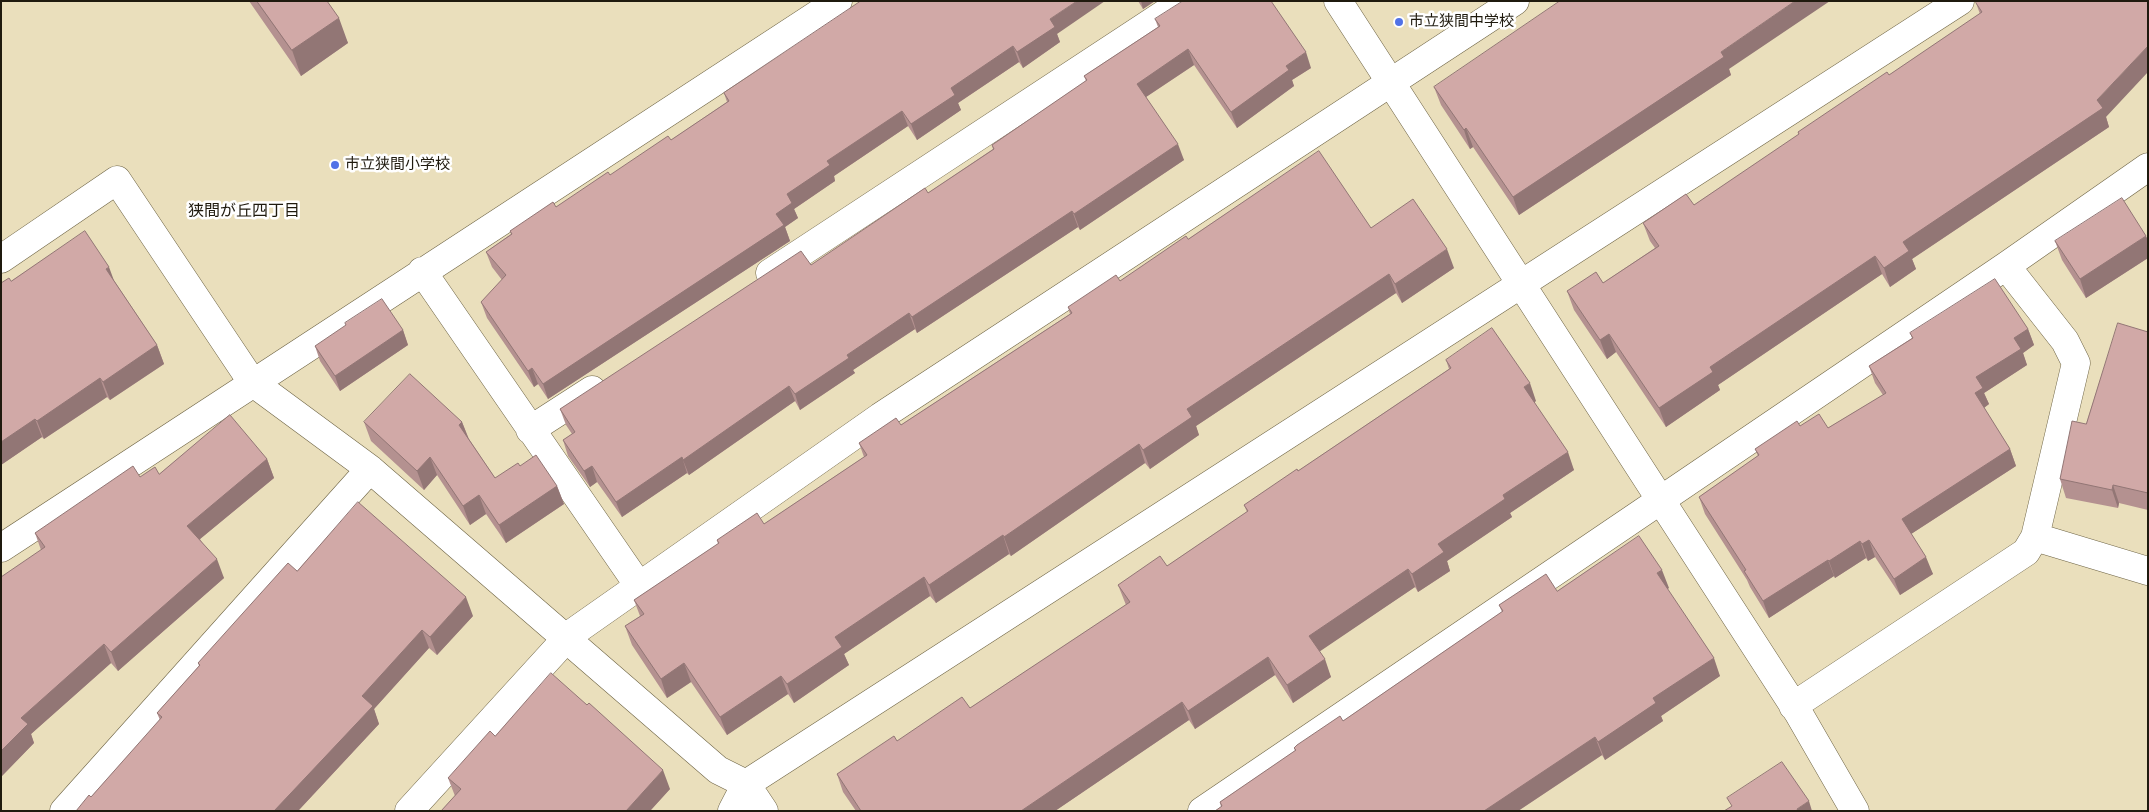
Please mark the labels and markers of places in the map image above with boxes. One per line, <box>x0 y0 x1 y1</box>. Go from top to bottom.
place label: 市立狭間中学校 <box>1409 13 1514 31</box>
marker: 市立狭間中学校 <box>1393 16 1405 28</box>
place label: 市立狭間小学校 <box>345 156 450 174</box>
marker: 市立狭間小学校 <box>329 159 341 171</box>

